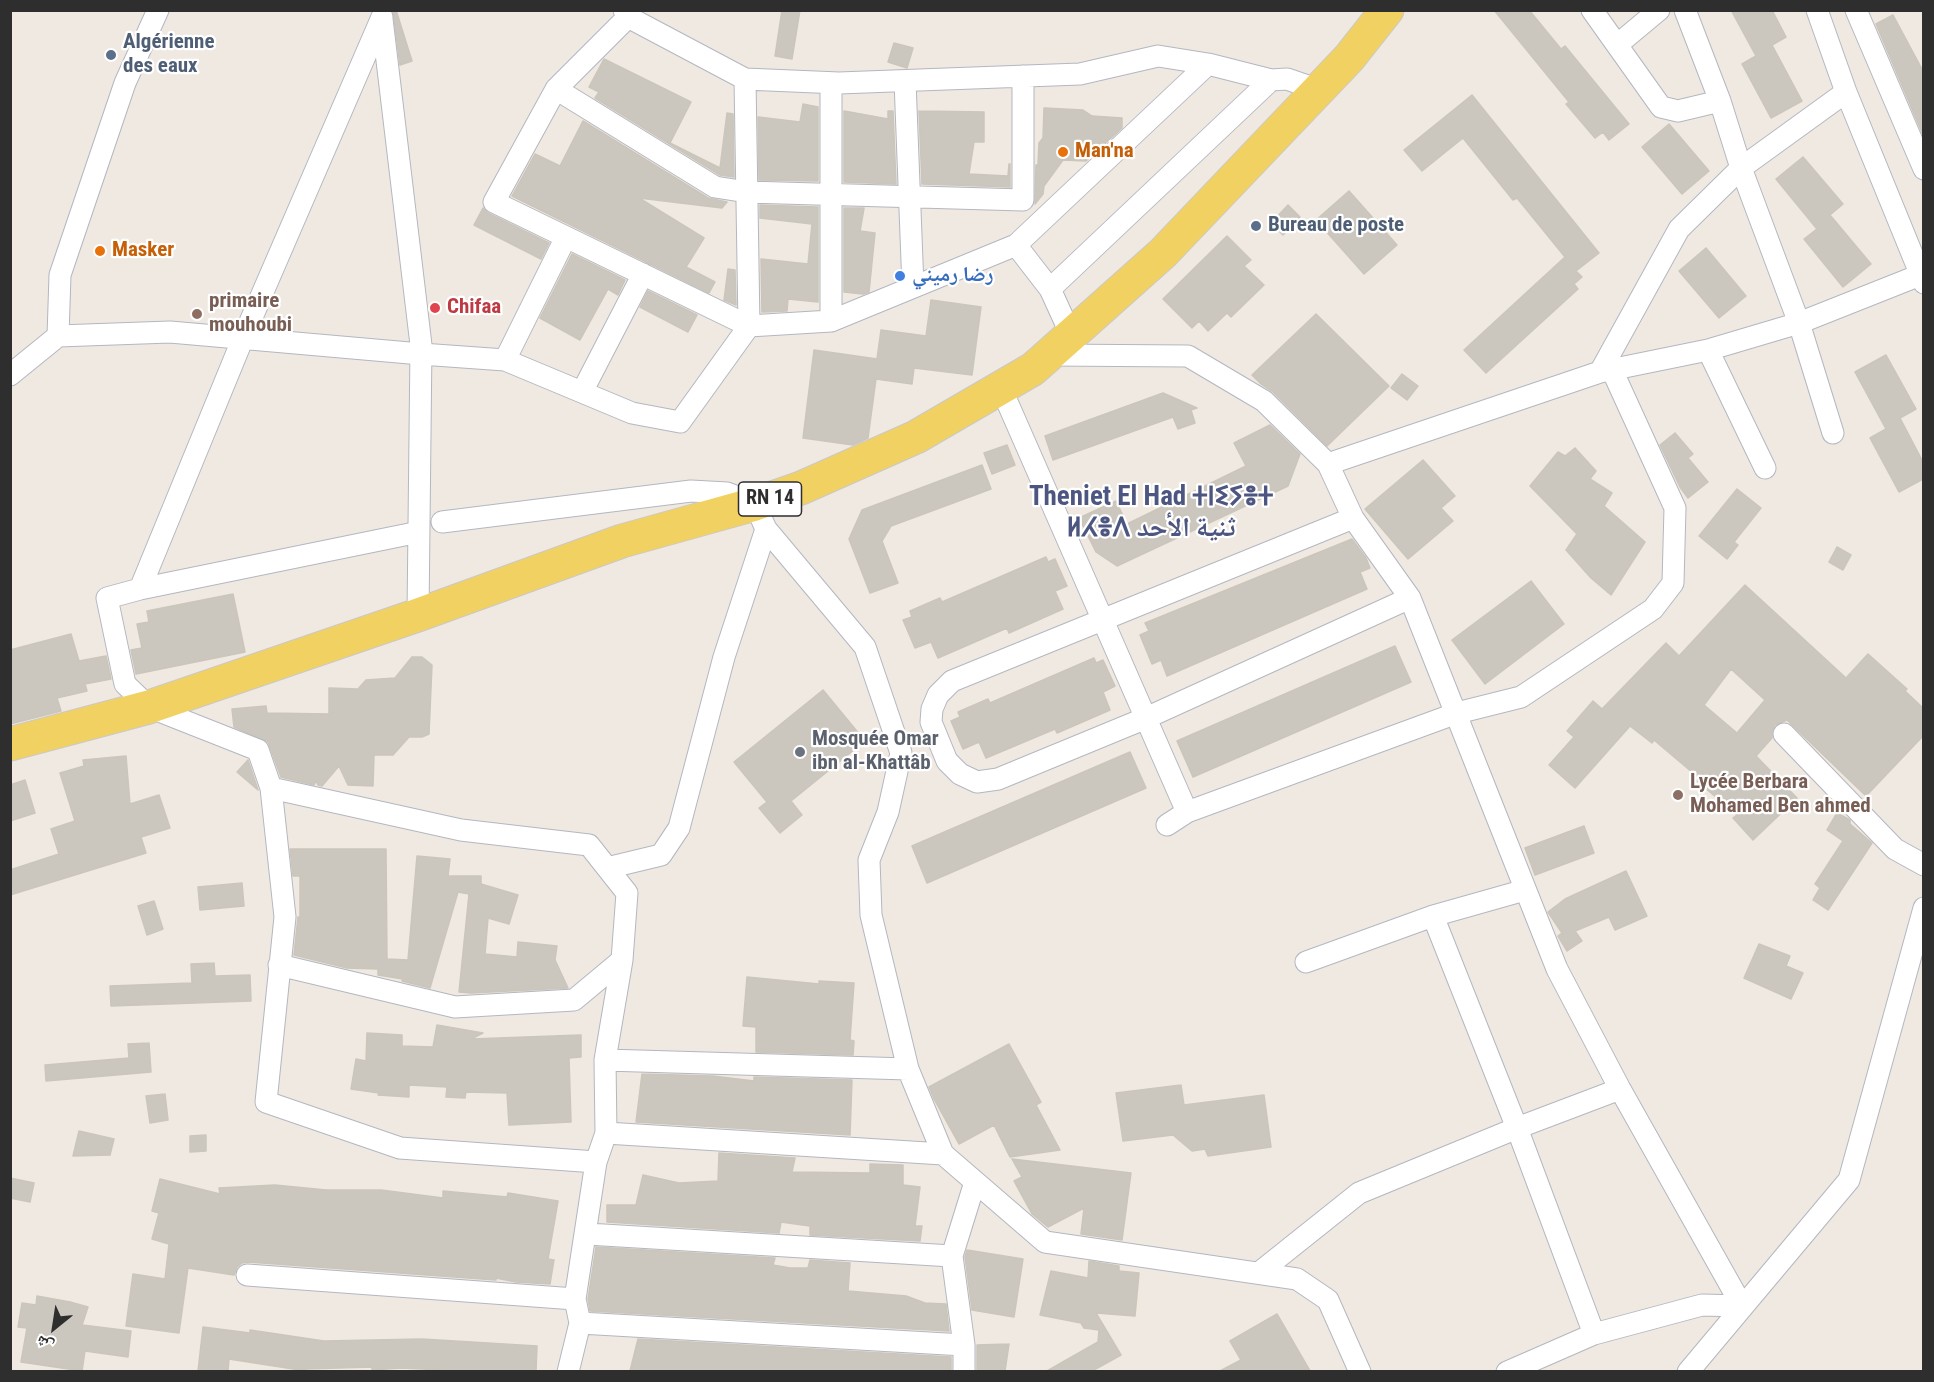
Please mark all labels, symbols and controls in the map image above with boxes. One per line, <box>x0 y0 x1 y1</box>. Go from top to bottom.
place label: Algérienne des eaux <box>123 30 214 80</box>
marker: Algérienne des eaux <box>104 48 118 62</box>
place label: Man'na <box>1075 139 1134 165</box>
marker: Man'na <box>1056 145 1070 159</box>
place label: Bureau de poste <box>1268 213 1404 239</box>
marker: Bureau de poste <box>1249 219 1263 233</box>
place label: Masker <box>112 238 174 264</box>
marker: Masker <box>93 244 107 258</box>
place label: رضا رميني <box>912 263 994 289</box>
marker: رضا رميني <box>893 269 907 283</box>
place label: primaire mouhoubi <box>209 289 292 339</box>
place label: Chifaa <box>447 295 501 321</box>
marker: Chifaa <box>428 301 442 315</box>
marker: primaire mouhoubi <box>190 307 204 321</box>
road number: RN 14 <box>738 482 802 516</box>
district label: Theniet El Had ⵜⵏⵉⵢⴻⵜ ⵍⵃⴻⴷ ثنية الأحد <box>1029 482 1273 545</box>
place label: Mosquée Omar ibn al-Khattâb <box>812 727 939 777</box>
marker: Mosquée Omar ibn al-Khattâb <box>793 745 807 759</box>
place label: Lycée Berbara Mohamed Ben ahmed <box>1690 770 1871 820</box>
marker: Lycée Berbara Mohamed Ben ahmed <box>1671 788 1685 802</box>
north arrow <box>24 1298 84 1358</box>
text: ش <box>33 1332 57 1356</box>

